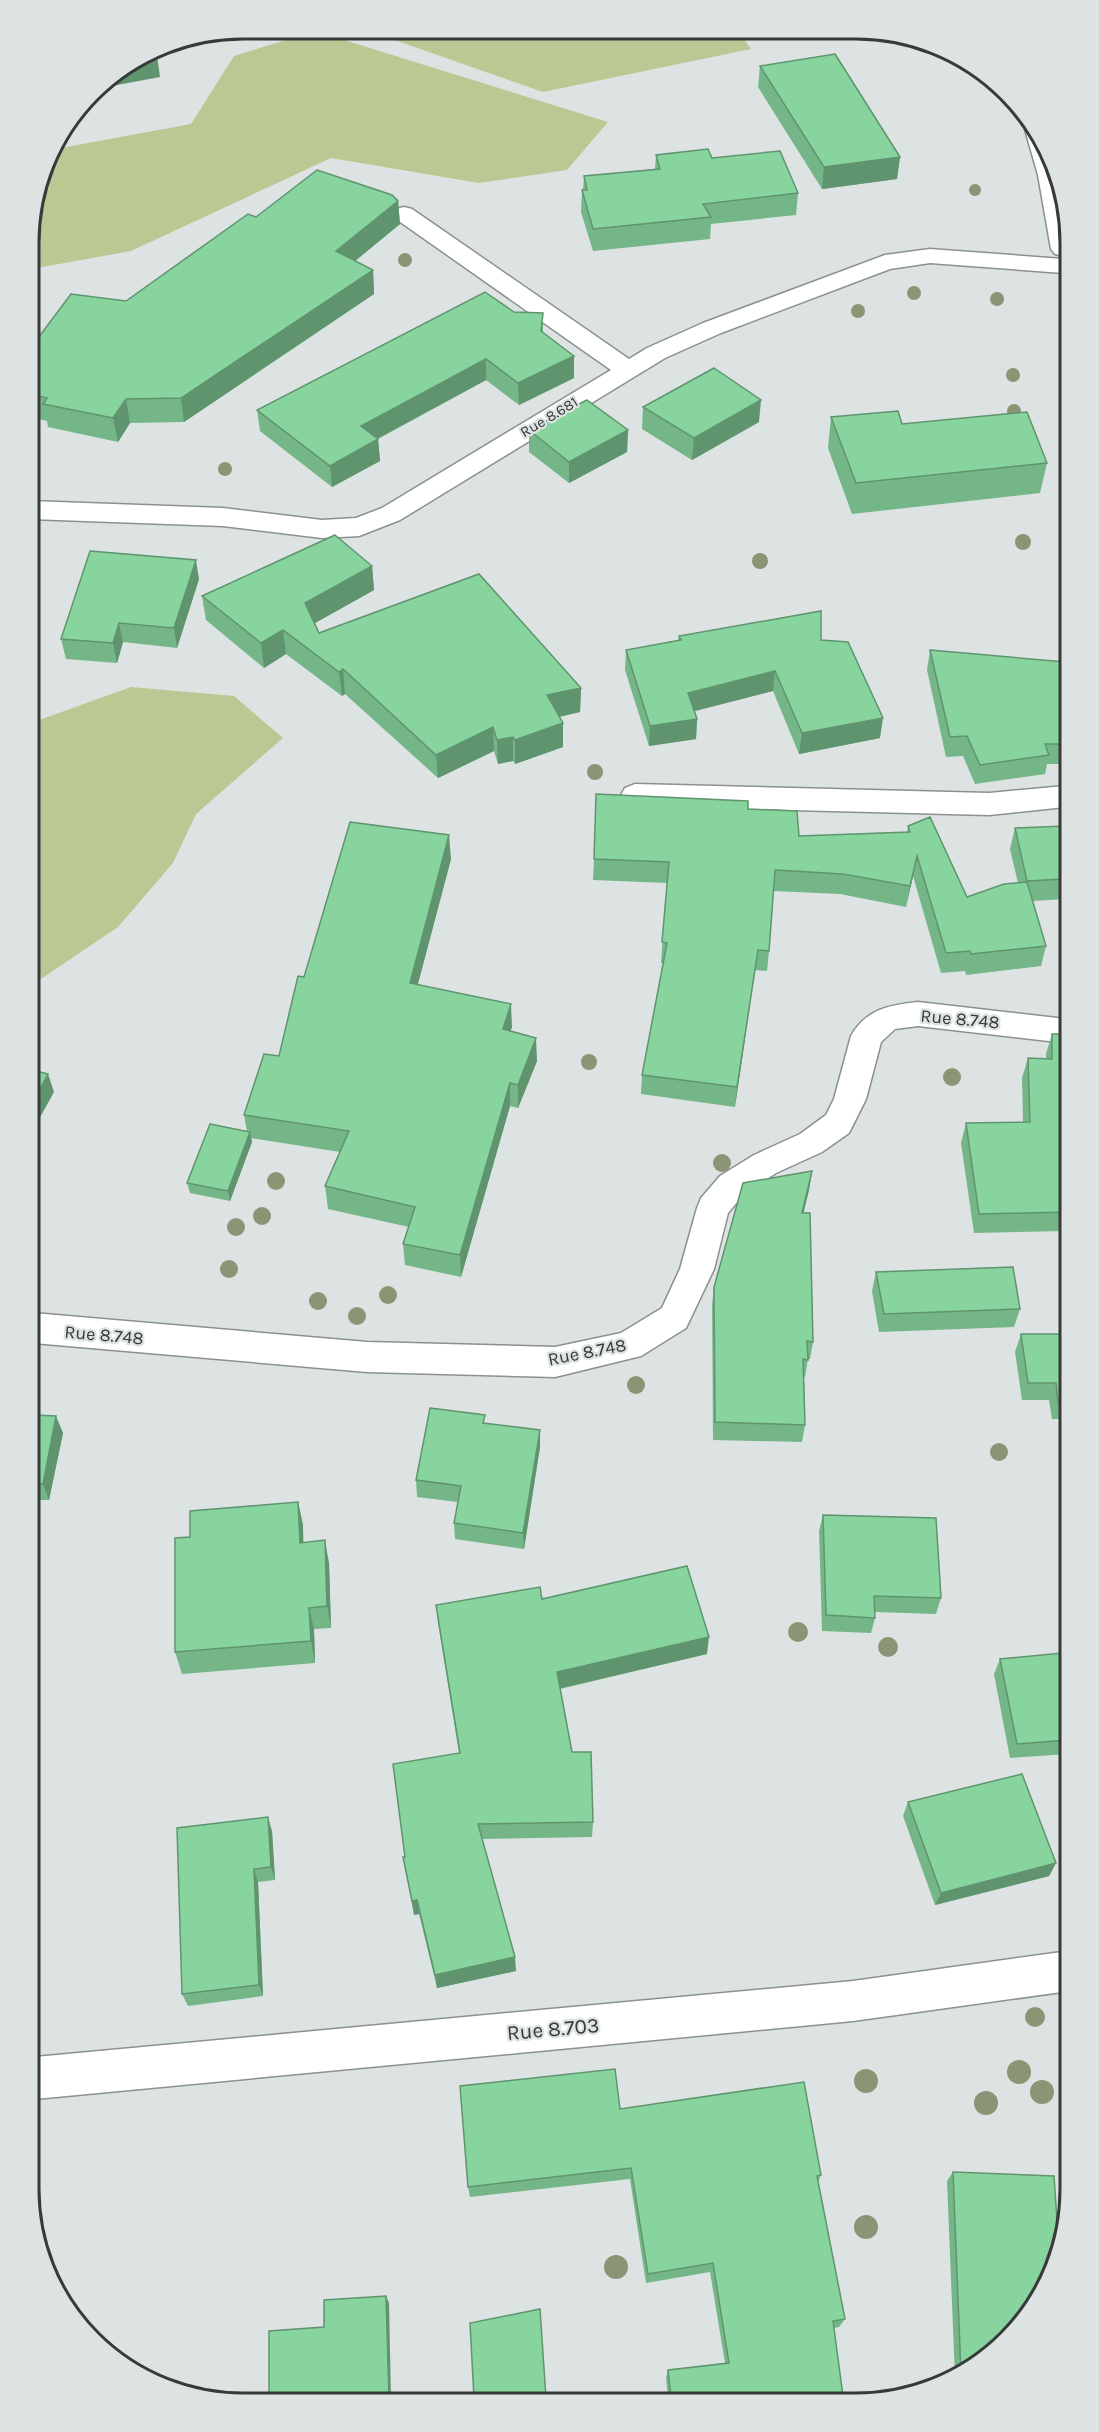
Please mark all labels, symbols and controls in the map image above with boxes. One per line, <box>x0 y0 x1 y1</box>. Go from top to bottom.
street label: Rue 8.681 <box>517 393 581 441</box>
street label: Rue 8.748 <box>920 1005 1000 1033</box>
street label: Rue 8.748 <box>64 1321 144 1349</box>
street label: Rue 8.748 <box>546 1334 628 1370</box>
street label: Rue 8.703 <box>506 2013 600 2045</box>

